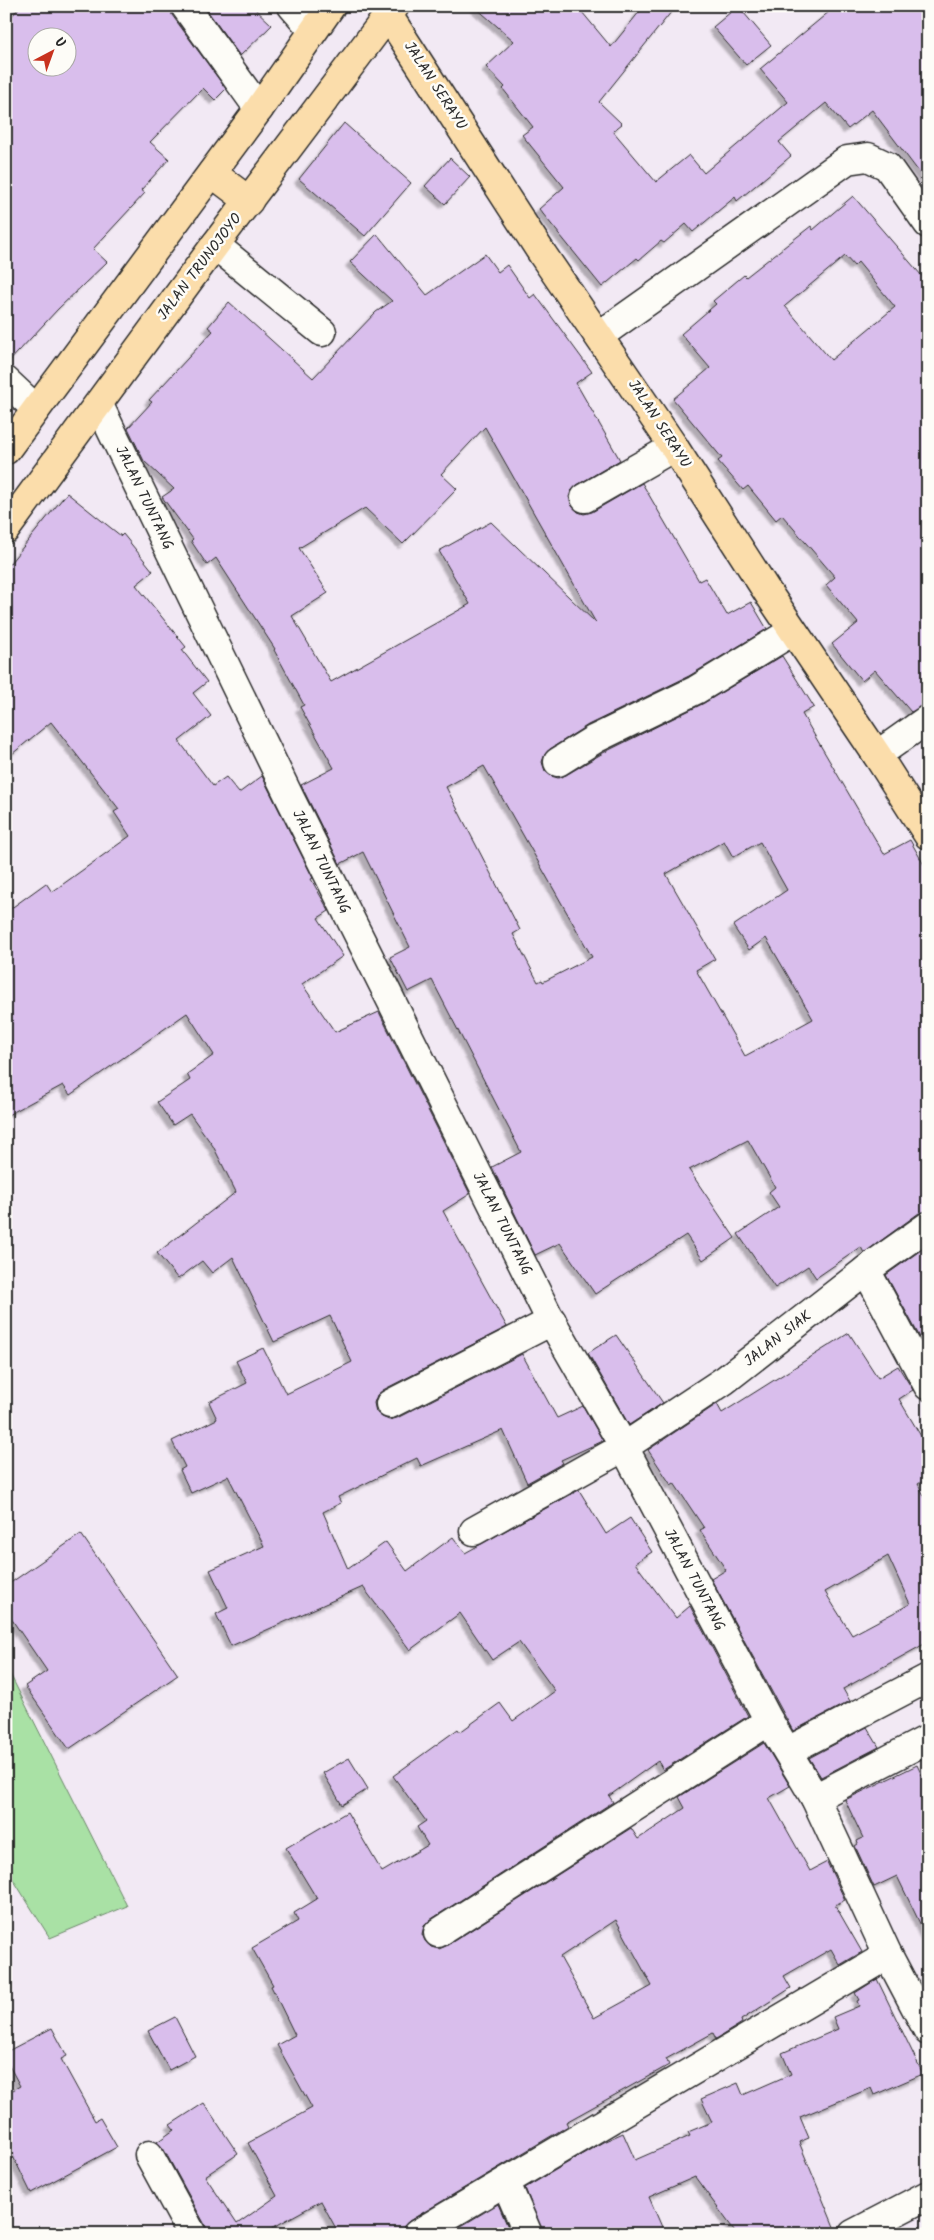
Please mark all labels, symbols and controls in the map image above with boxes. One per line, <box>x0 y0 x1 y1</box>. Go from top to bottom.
north arrow <box>28 28 78 78</box>
text: U <box>50 32 71 54</box>
street label: JALAN SERAYU <box>397 37 473 135</box>
street label: JALAN TRUNOJOYO <box>152 208 248 326</box>
street label: JALAN SERAYU <box>621 375 697 473</box>
street label: JALAN TUNTANG <box>108 442 180 554</box>
street label: JALAN TUNTANG <box>285 806 357 918</box>
street label: JALAN TUNTANG <box>466 1168 538 1280</box>
street label: JALAN SIAK <box>739 1305 817 1373</box>
street label: JALAN TUNTANG <box>657 1524 731 1636</box>

